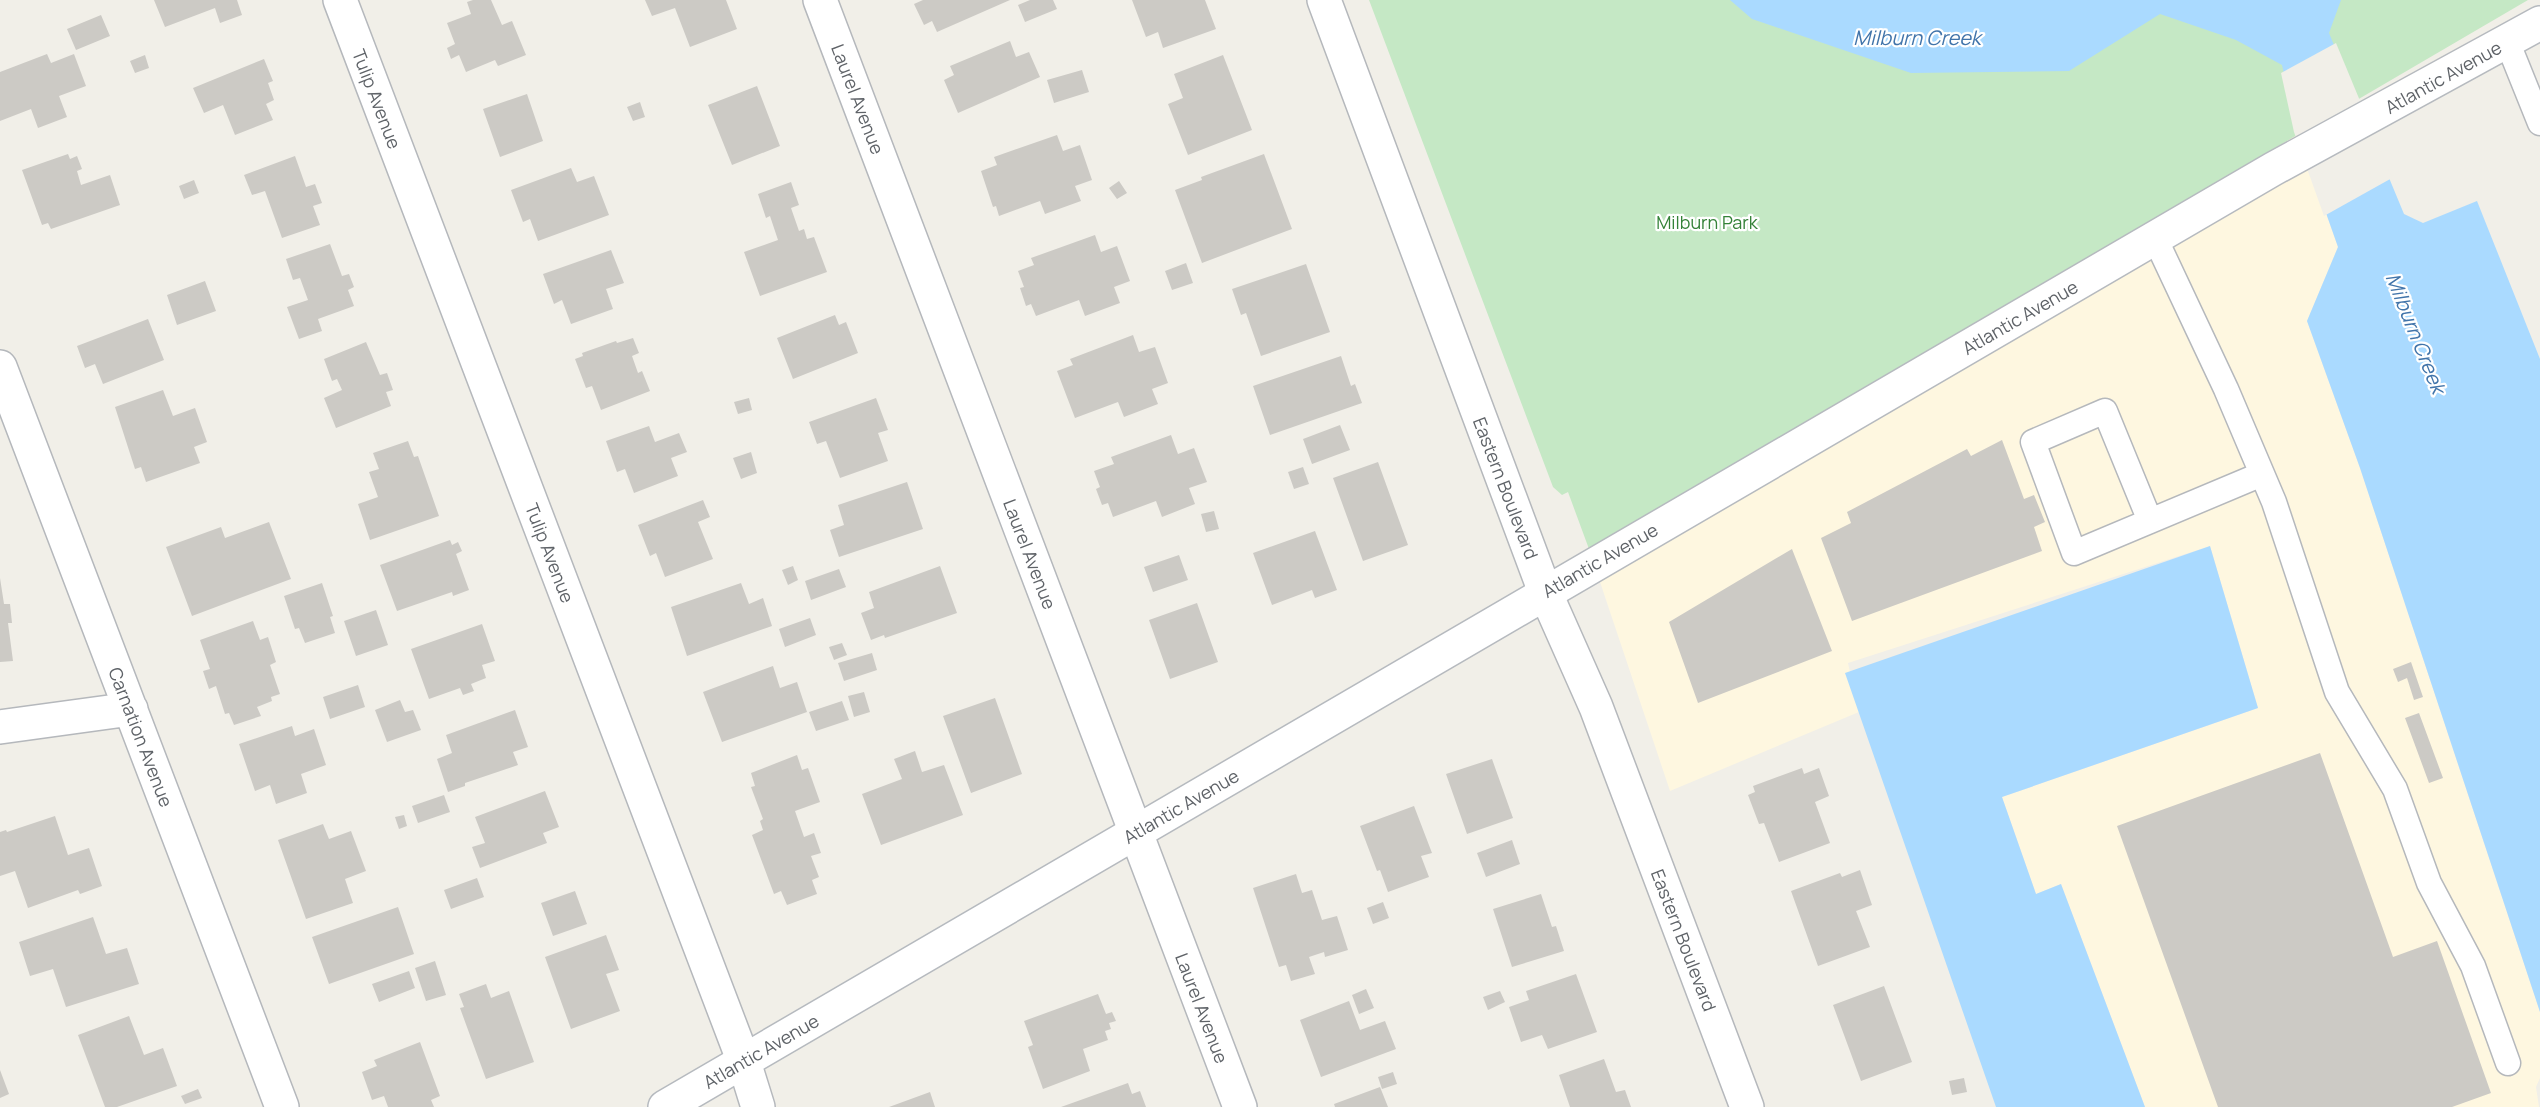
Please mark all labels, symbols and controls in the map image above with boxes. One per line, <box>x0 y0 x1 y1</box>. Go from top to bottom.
water label: Milburn Creek <box>1853 24 1984 51</box>
street label: Atlantic Avenue <box>2380 35 2506 119</box>
street label: Laurel Avenue <box>826 40 890 158</box>
street label: Tulip Avenue <box>347 46 407 152</box>
park label: Milburn Park <box>1656 210 1759 234</box>
water label: Milburn Creek <box>2380 269 2454 400</box>
street label: Atlantic Avenue <box>1958 274 2082 360</box>
street label: Eastern Boulevard <box>1468 414 1544 562</box>
street label: Laurel Avenue <box>998 495 1062 613</box>
street label: Tulip Avenue <box>520 500 580 606</box>
street label: Atlantic Avenue <box>1538 517 1662 603</box>
street label: Carnation Avenue <box>103 664 179 810</box>
street label: Atlantic Avenue <box>1119 763 1243 849</box>
street label: Eastern Boulevard <box>1646 866 1722 1014</box>
street label: Laurel Avenue <box>1170 949 1234 1067</box>
street label: Atlantic Avenue <box>699 1008 823 1094</box>

